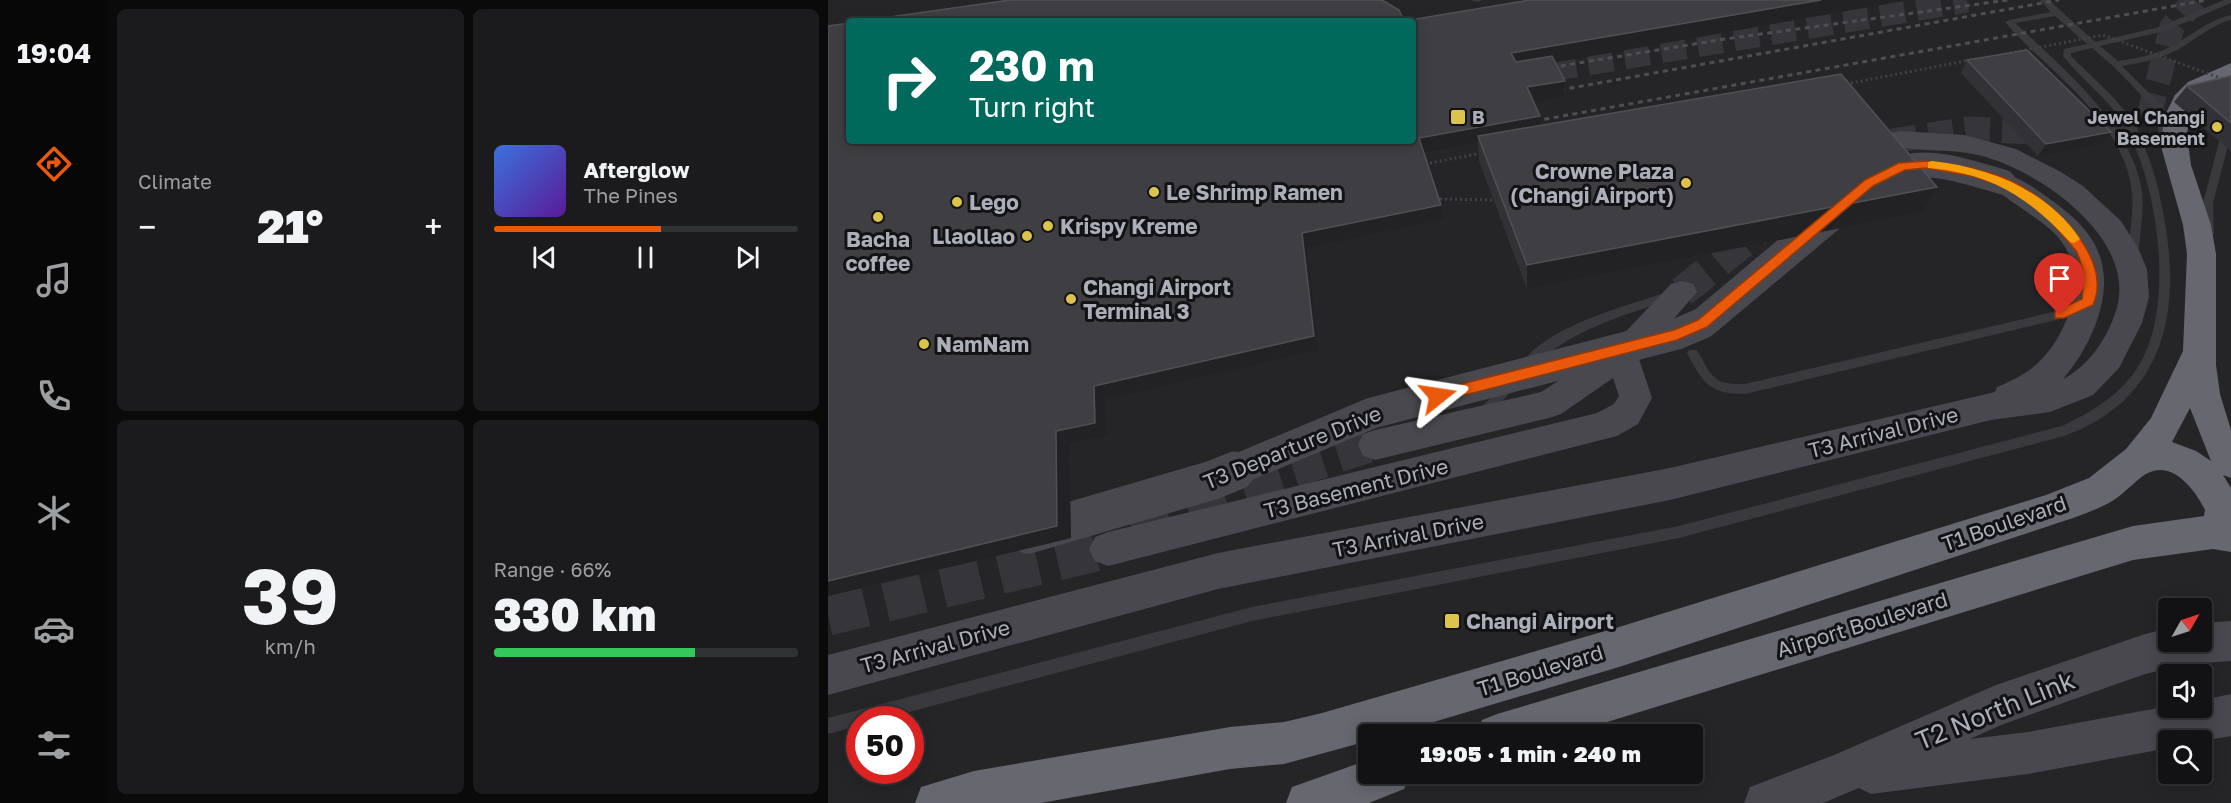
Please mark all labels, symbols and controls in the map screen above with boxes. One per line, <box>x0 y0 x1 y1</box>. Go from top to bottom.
text: 19:04 <box>17 37 91 69</box>
text: 230 m <box>969 40 1095 90</box>
icon: right <box>870 42 948 120</box>
text: Turn right <box>969 91 1095 123</box>
place label: B <box>1472 106 1485 128</box>
place label: Jewel Changi Basement <box>2087 106 2205 149</box>
marker: B <box>1449 108 1467 126</box>
marker: Jewel Changi Basement <box>2210 120 2224 134</box>
icon: directions <box>33 143 75 185</box>
text: Afterglow <box>584 156 689 183</box>
place label: Crowne Plaza (Changi Airport) <box>1510 158 1674 208</box>
text: Climate <box>138 169 212 193</box>
marker: Crowne Plaza (Changi Airport) <box>1679 176 1693 190</box>
place label: Le Shrimp Ramen <box>1166 179 1343 205</box>
text: The Pines <box>584 183 678 207</box>
marker: Le Shrimp Ramen <box>1147 185 1161 199</box>
place label: Lego <box>969 189 1019 215</box>
marker: Lego <box>950 195 964 209</box>
text: 21° <box>257 199 323 253</box>
text: − <box>138 207 156 246</box>
text: + <box>424 207 443 246</box>
marker: Bacha coffee <box>871 210 885 224</box>
place label: Krispy Kreme <box>1060 213 1198 239</box>
marker: Krispy Kreme <box>1041 219 1055 233</box>
place label: Llaollao <box>932 223 1015 249</box>
place label: Bacha coffee <box>846 226 911 276</box>
marker: Llaollao <box>1020 229 1034 243</box>
icon: previous <box>528 241 561 274</box>
icon: pause <box>629 241 662 274</box>
icon: next <box>731 241 764 274</box>
pin <box>2034 253 2085 315</box>
icon: music <box>33 259 75 301</box>
icon: arrive <box>2043 262 2076 295</box>
place label: Changi Airport Terminal 3 <box>1083 274 1231 324</box>
marker: Changi Airport Terminal 3 <box>1064 292 1078 306</box>
place label: NamNam <box>936 331 1029 357</box>
marker: NamNam <box>917 337 931 351</box>
position arrow <box>1406 364 1470 428</box>
icon: phone <box>33 375 75 417</box>
street label: T3 Departure Drive <box>1199 399 1385 495</box>
street label: T3 Arrival Drive <box>1805 401 1961 463</box>
street label: T3 Basement Drive <box>1261 453 1451 523</box>
street label: T1 Boulevard <box>1938 490 2070 556</box>
icon: climate <box>33 492 75 534</box>
street label: T3 Arrival Drive <box>1330 508 1486 562</box>
text: 39 <box>242 548 339 641</box>
text: Range · 66% <box>494 557 611 581</box>
street label: Airport Boulevard <box>1773 586 1951 662</box>
text: 330 km <box>494 587 656 641</box>
north arrow <box>2158 598 2212 652</box>
map controls <box>2158 598 2212 784</box>
icon: car <box>33 608 75 650</box>
place label: Changi Airport <box>1466 608 1614 634</box>
marker: Changi Airport <box>1443 612 1461 630</box>
street label: T3 Arrival Drive <box>857 614 1013 678</box>
text: km/h <box>265 634 316 658</box>
street label: T1 Boulevard <box>1474 639 1606 701</box>
street label: T2 North Link <box>1911 664 2079 756</box>
button: sound <box>2158 664 2212 718</box>
speed limit sign: 50 <box>846 706 924 784</box>
icon: filters <box>33 724 75 766</box>
button: search <box>2158 730 2212 784</box>
text: 19:05 · 1 min · 240 m <box>1420 740 1641 767</box>

